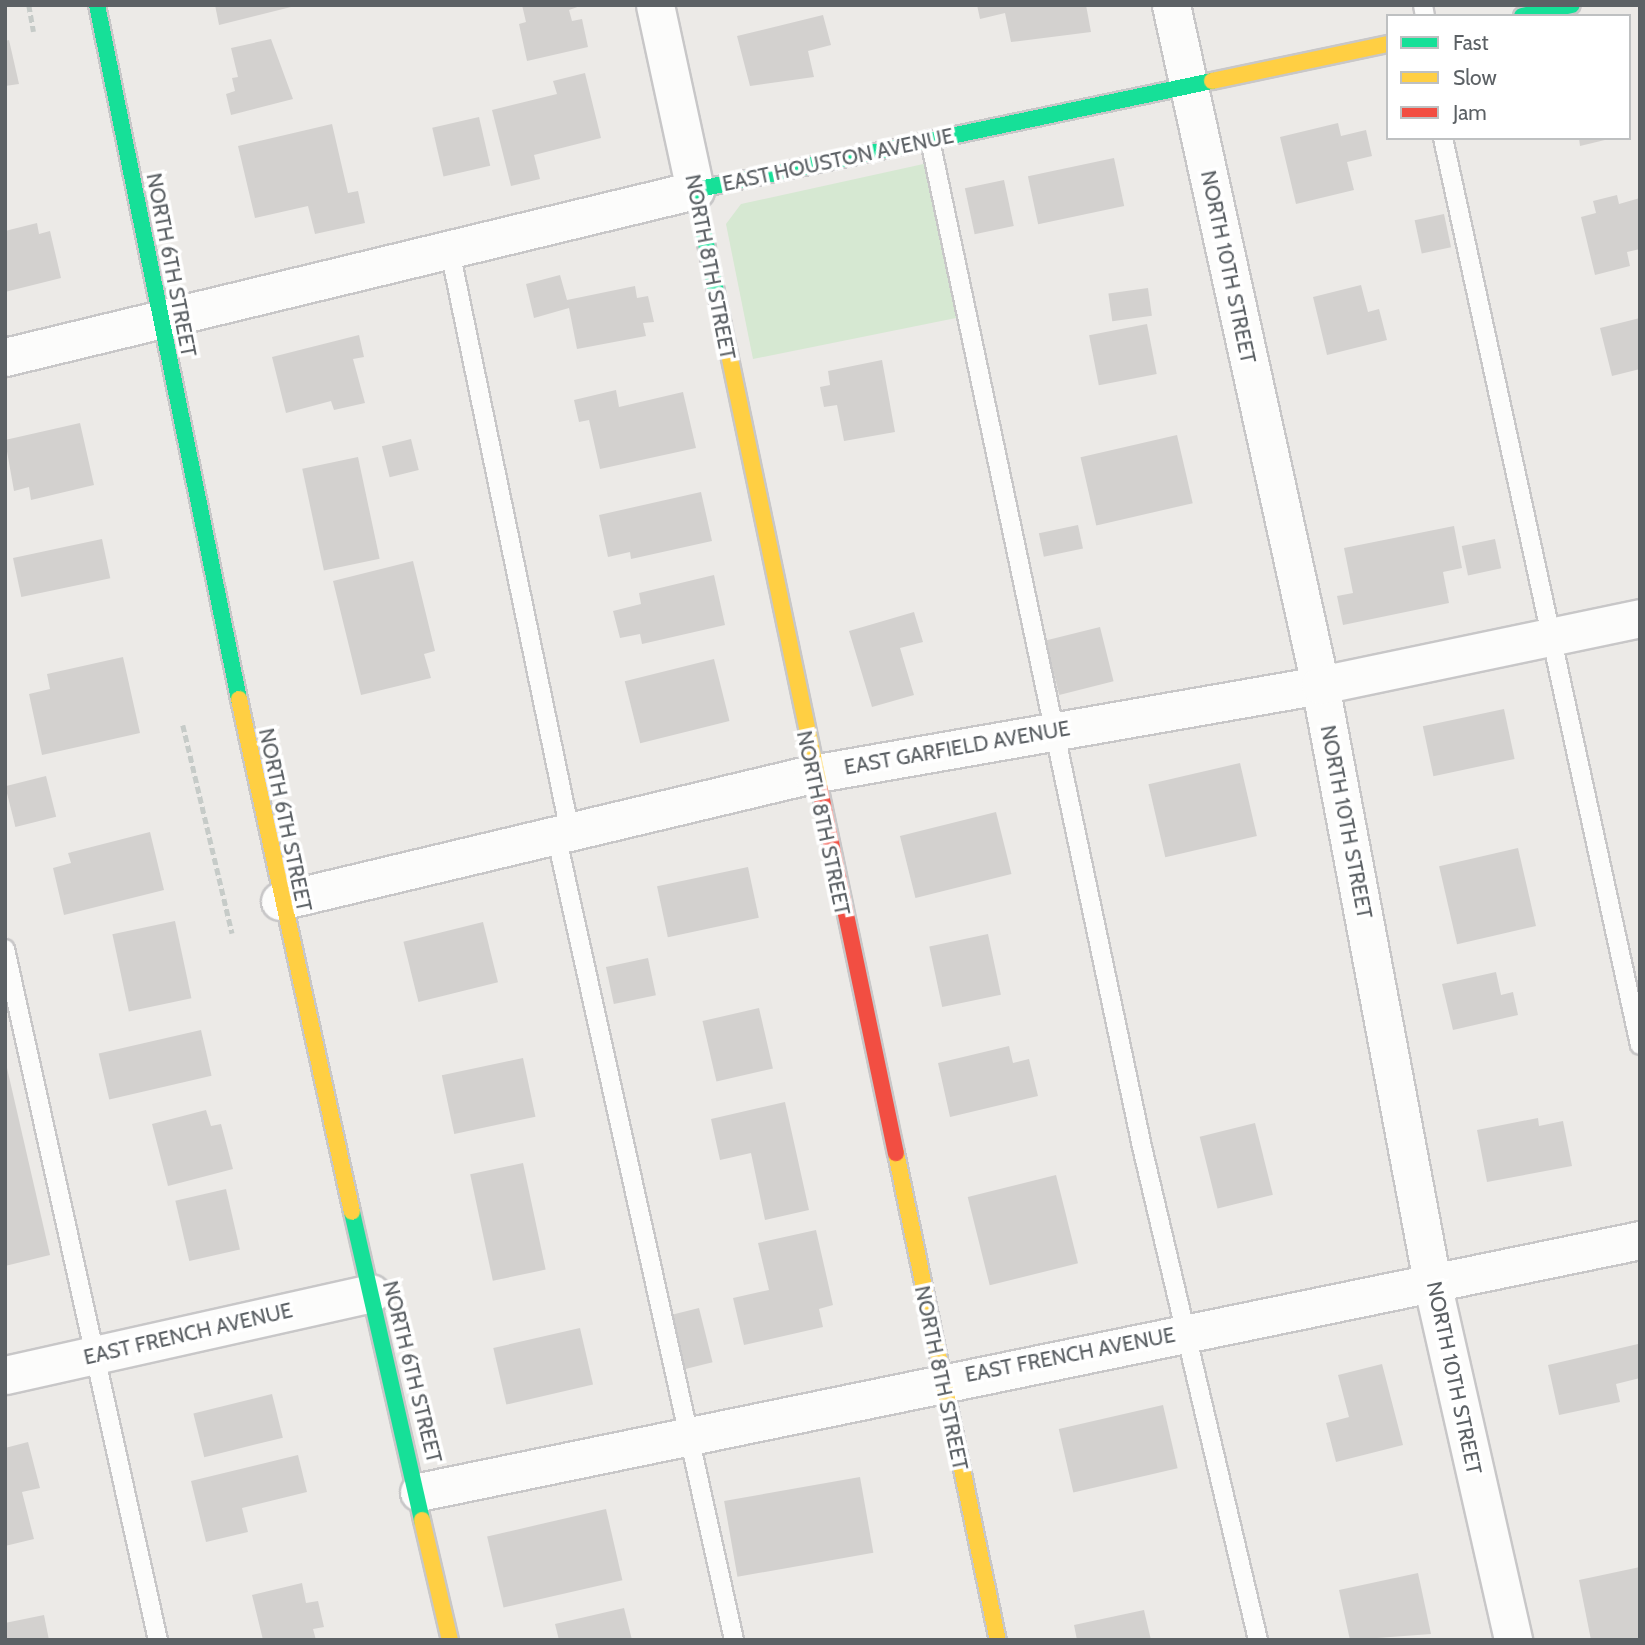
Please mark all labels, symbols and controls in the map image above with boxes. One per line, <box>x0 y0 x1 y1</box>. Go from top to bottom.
legend <box>1386 14 1631 140</box>
text: Fast <box>1453 30 1489 55</box>
text: Slow <box>1453 65 1497 90</box>
text: Jam <box>1453 100 1487 125</box>
street label: EAST HOUSTON AVENUE <box>720 123 956 197</box>
street label: NORTH 10TH STREET <box>1195 168 1261 366</box>
street label: NORTH 6TH STREET <box>141 171 201 359</box>
street label: NORTH 8TH STREET <box>680 172 740 362</box>
street label: EAST GARFIELD AVENUE <box>842 716 1072 780</box>
street label: NORTH 10TH STREET <box>1315 723 1377 921</box>
street label: NORTH 6TH STREET <box>253 726 317 914</box>
street label: NORTH 8TH STREET <box>791 728 855 918</box>
street label: NORTH 6TH STREET <box>377 1278 447 1466</box>
street label: NORTH 10TH STREET <box>1421 1279 1487 1477</box>
street label: NORTH 8TH STREET <box>909 1283 973 1473</box>
street label: EAST FRENCH AVENUE <box>81 1298 295 1370</box>
street label: EAST FRENCH AVENUE <box>963 1322 1177 1388</box>

